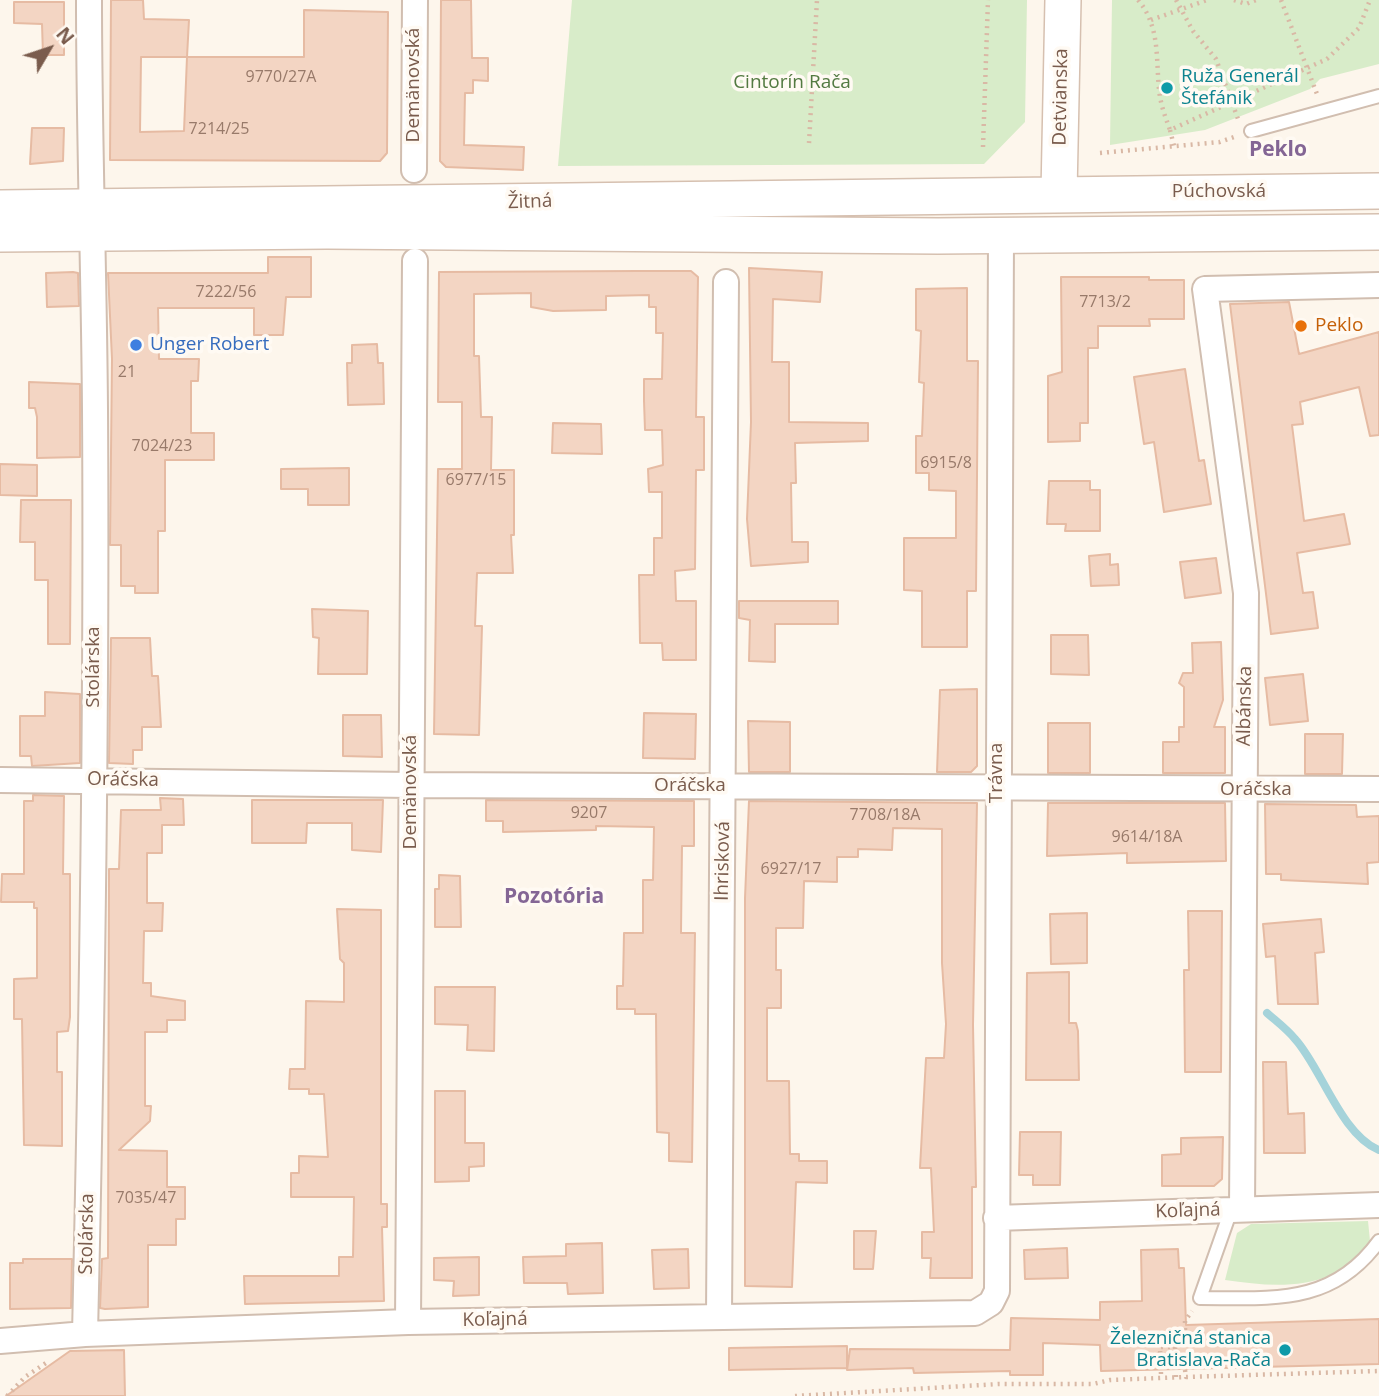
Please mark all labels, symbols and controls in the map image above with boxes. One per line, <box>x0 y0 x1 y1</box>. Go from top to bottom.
north arrow <box>14 14 84 84</box>
text: N <box>50 22 80 50</box>
street label: Demänovská <box>403 28 425 142</box>
street label: Detvianska <box>1049 48 1073 146</box>
place label: Ruža Generál Štefánik <box>1181 66 1299 110</box>
house number: 9770/27A <box>246 67 316 87</box>
park label: Cintorín Rača <box>733 72 851 94</box>
marker: Ruža Generál Štefánik <box>1159 80 1175 96</box>
house number: 7214/25 <box>189 119 249 139</box>
district label: Peklo <box>1249 137 1307 163</box>
street label: Púchovská <box>1172 181 1266 203</box>
street label: Žitná <box>507 190 553 214</box>
house number: 7222/56 <box>196 282 256 302</box>
house number: 7713/2 <box>1079 292 1131 312</box>
place label: Peklo <box>1315 315 1363 337</box>
marker: Peklo <box>1293 318 1309 334</box>
place label: Unger Robert <box>150 334 269 356</box>
marker: Unger Robert <box>128 337 144 353</box>
house number: 21 <box>118 362 136 382</box>
house number: 7024/23 <box>132 436 192 456</box>
house number: 6915/8 <box>920 453 972 473</box>
house number: 6977/15 <box>446 470 506 490</box>
street label: Stolárska <box>83 626 105 708</box>
street label: Albánska <box>1233 666 1257 746</box>
street label: Demänovská <box>400 735 422 849</box>
street label: Trávna <box>986 743 1008 803</box>
street label: Oráčska <box>87 768 159 792</box>
street label: Oráčska <box>654 775 726 797</box>
street label: Oráčska <box>1220 779 1292 801</box>
house number: 9207 <box>571 803 607 823</box>
house number: 7708/18A <box>850 805 920 825</box>
street label: Ihrisková <box>711 821 735 901</box>
house number: 9614/18A <box>1112 827 1182 847</box>
house number: 6927/17 <box>761 859 821 879</box>
district label: Pozotória <box>504 884 604 910</box>
house number: 7035/47 <box>116 1188 176 1208</box>
street label: Stolárska <box>75 1193 99 1275</box>
street label: Koľajná <box>1155 1198 1221 1224</box>
street label: Koľajná <box>462 1308 528 1332</box>
place label: Železničná stanica Bratislava-Rača <box>1110 1328 1271 1372</box>
marker: Železničná stanica Bratislava-Rača <box>1277 1342 1293 1358</box>

